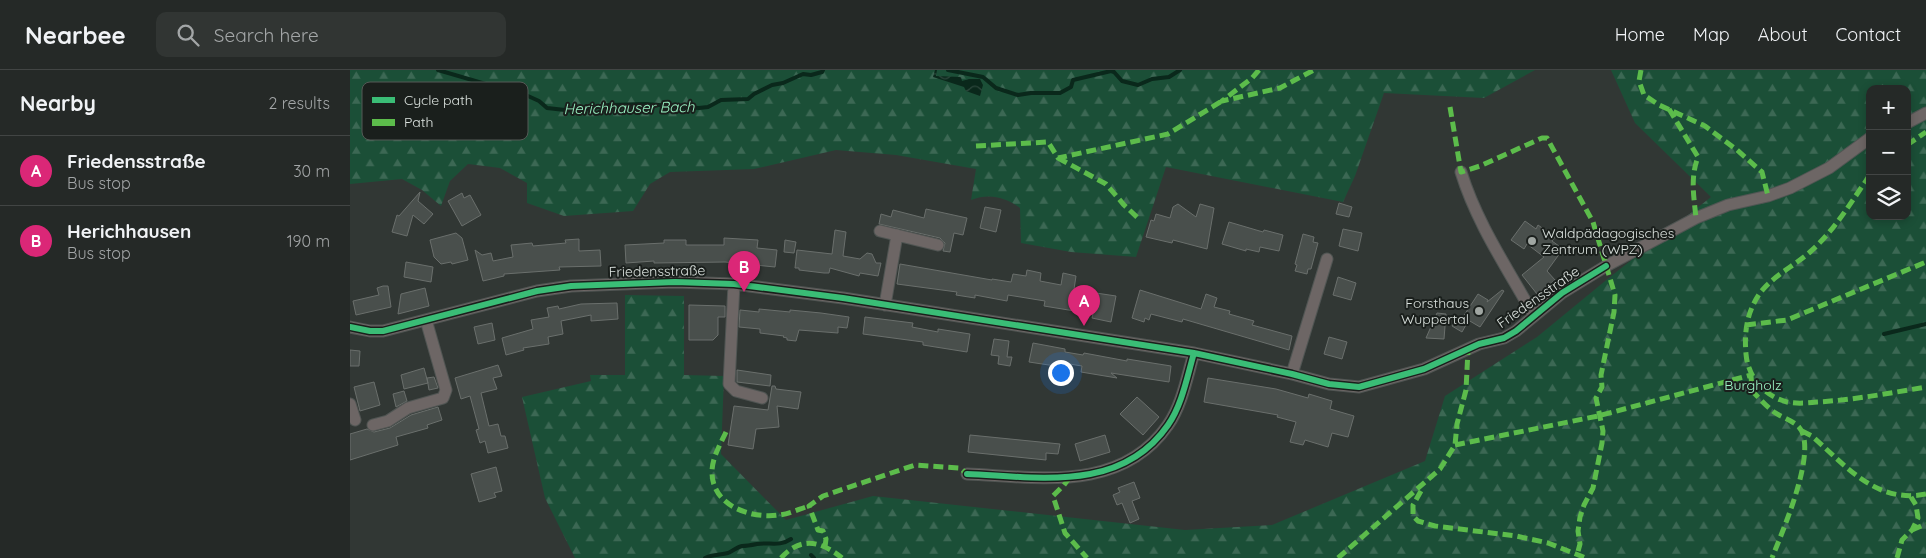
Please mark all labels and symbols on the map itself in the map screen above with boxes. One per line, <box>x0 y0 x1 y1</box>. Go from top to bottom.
legend <box>362 82 528 140</box>
text: Cycle path <box>404 91 473 109</box>
water label: Herichhauser Bach <box>563 97 695 118</box>
text: Path <box>404 113 433 131</box>
place label: Waldpädagogisches Zentrum (WPZ) <box>1542 224 1674 258</box>
marker: Waldpädagogisches Zentrum (WPZ) <box>1526 235 1538 247</box>
pin: B <box>728 251 760 292</box>
street label: Friedensstraße <box>609 261 706 281</box>
street label: Friedensstraße <box>1493 262 1583 332</box>
pin: A <box>1068 285 1100 326</box>
place label: Forsthaus Wuppertal <box>1401 294 1469 328</box>
marker: Forsthaus Wuppertal <box>1473 305 1485 317</box>
your location <box>1048 360 1074 386</box>
park label: Burgholz <box>1724 376 1782 394</box>

